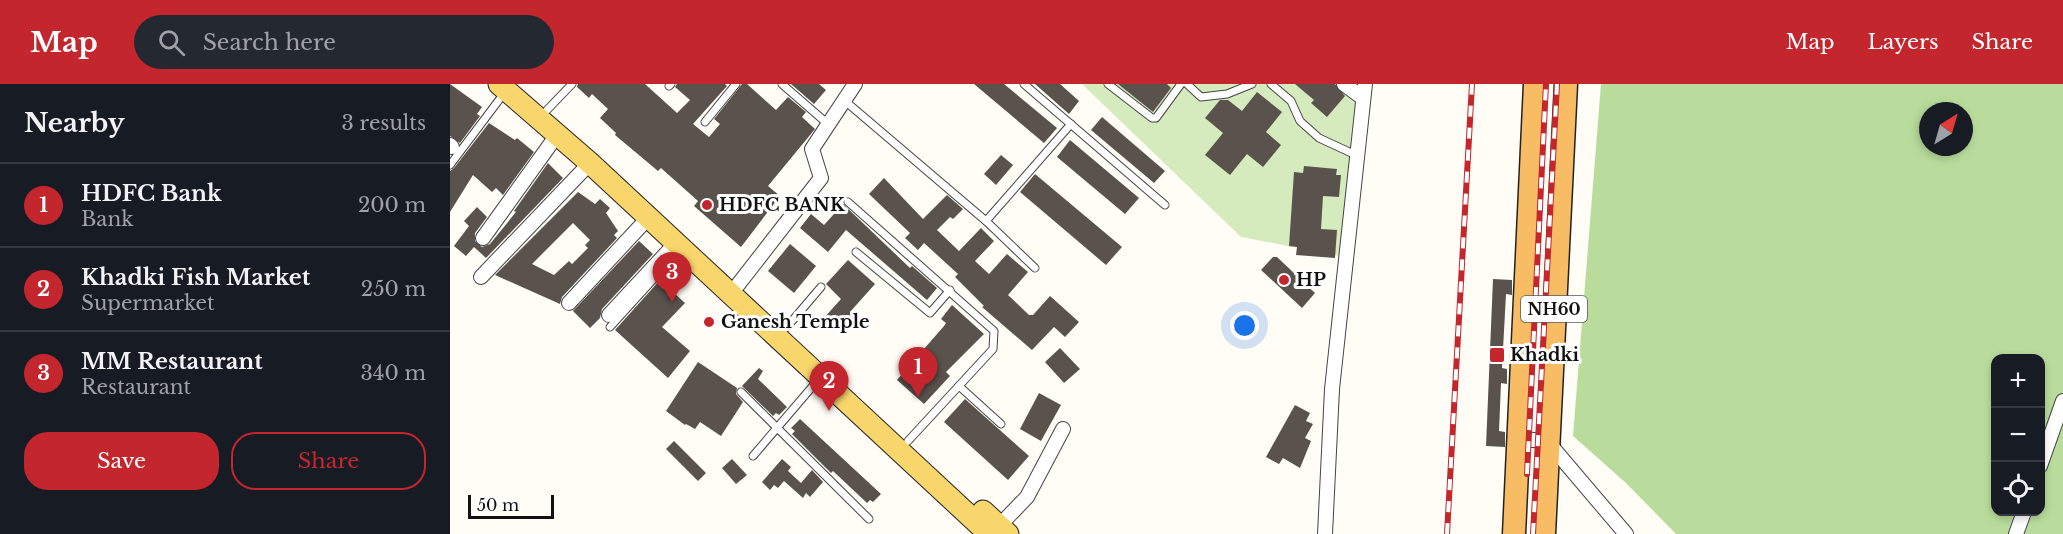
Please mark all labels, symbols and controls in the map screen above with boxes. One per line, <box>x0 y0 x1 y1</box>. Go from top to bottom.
search box <box>134 15 554 69</box>
text: Map <box>30 25 98 60</box>
icon: search <box>155 26 188 59</box>
text: Search here <box>203 29 336 56</box>
text: Map <box>1786 29 1835 55</box>
text: Layers <box>1868 29 1939 55</box>
text: Share <box>1972 29 2033 55</box>
north arrow <box>1919 102 1973 156</box>
text: Nearby <box>24 107 125 139</box>
text: 3 results <box>342 111 426 135</box>
text: HDFC Bank <box>81 180 222 207</box>
text: 1 <box>39 193 48 217</box>
text: 200 m <box>358 193 426 217</box>
place label: HDFC BANK <box>719 194 846 216</box>
marker: HDFC BANK <box>700 198 714 212</box>
text: Bank <box>81 207 134 231</box>
pin: 3 <box>652 252 692 302</box>
text: Khadki Fish Market <box>81 264 310 291</box>
place label: HP <box>1296 269 1326 291</box>
marker: HP <box>1277 273 1291 287</box>
text: 2 <box>37 277 50 301</box>
text: 250 m <box>361 277 426 301</box>
text: Supermarket <box>81 291 215 315</box>
road number: NH60 <box>1521 296 1587 322</box>
place label: Ganesh Temple <box>721 311 870 333</box>
your location <box>1230 311 1259 340</box>
marker: Ganesh Temple <box>702 315 716 329</box>
place label: Khadki <box>1510 344 1579 366</box>
marker: Khadki <box>1488 346 1506 364</box>
text: MM Restaurant <box>81 348 263 375</box>
pin: 1 <box>898 348 938 397</box>
map controls <box>1991 354 2045 516</box>
button: + <box>1991 354 2045 408</box>
text: 3 <box>37 361 50 385</box>
text: 340 m <box>361 361 426 385</box>
pin: 2 <box>810 362 848 411</box>
text: Restaurant <box>81 375 191 399</box>
button: − <box>1991 408 2045 462</box>
button: Save <box>24 432 219 490</box>
button: Share <box>231 432 426 490</box>
button: locate <box>1991 462 2045 516</box>
scale bar <box>468 492 554 520</box>
text: 50 m <box>477 495 519 515</box>

